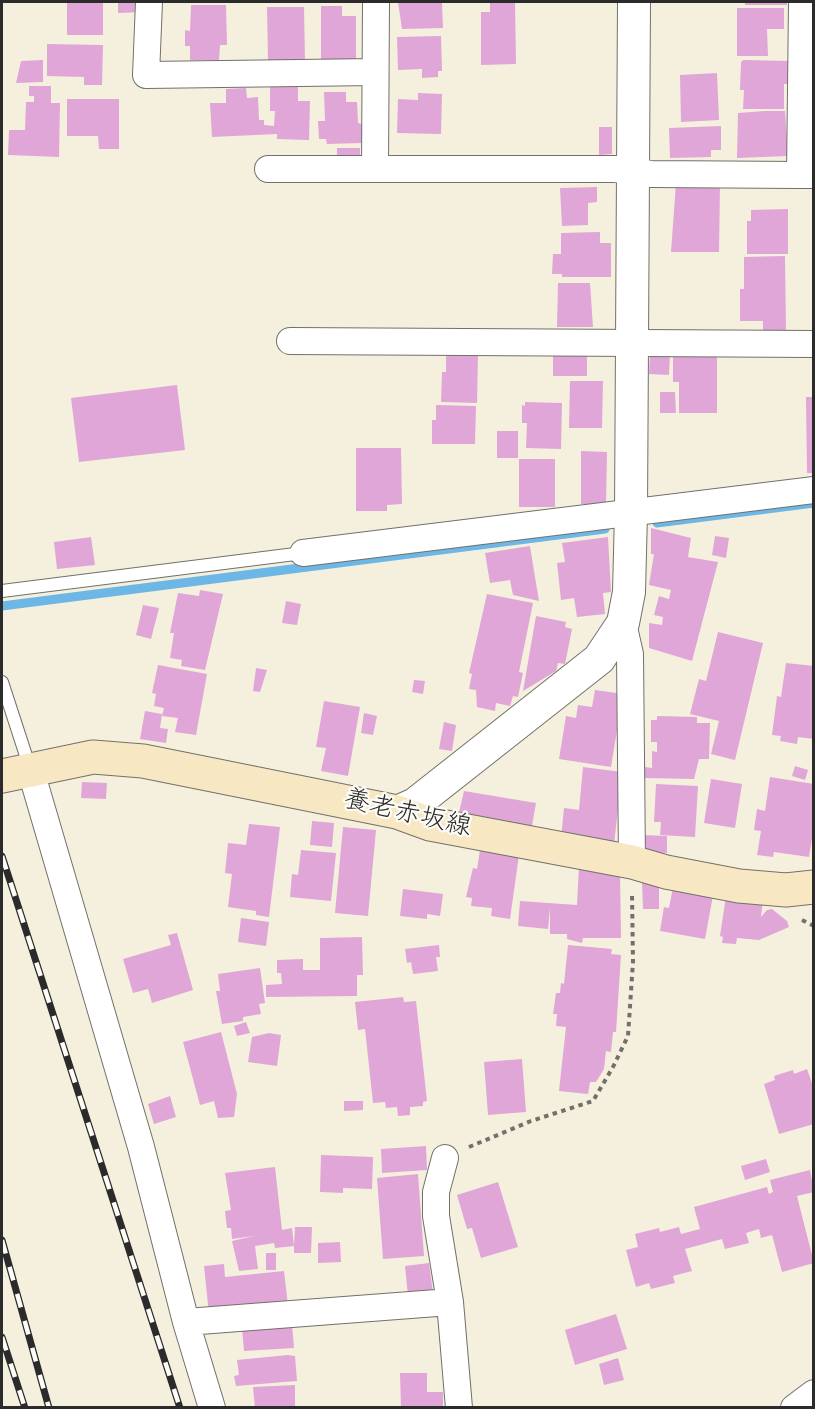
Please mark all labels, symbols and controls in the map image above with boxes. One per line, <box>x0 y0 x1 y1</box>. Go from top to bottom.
street label: 養老赤坂線 <box>340 786 474 846</box>

